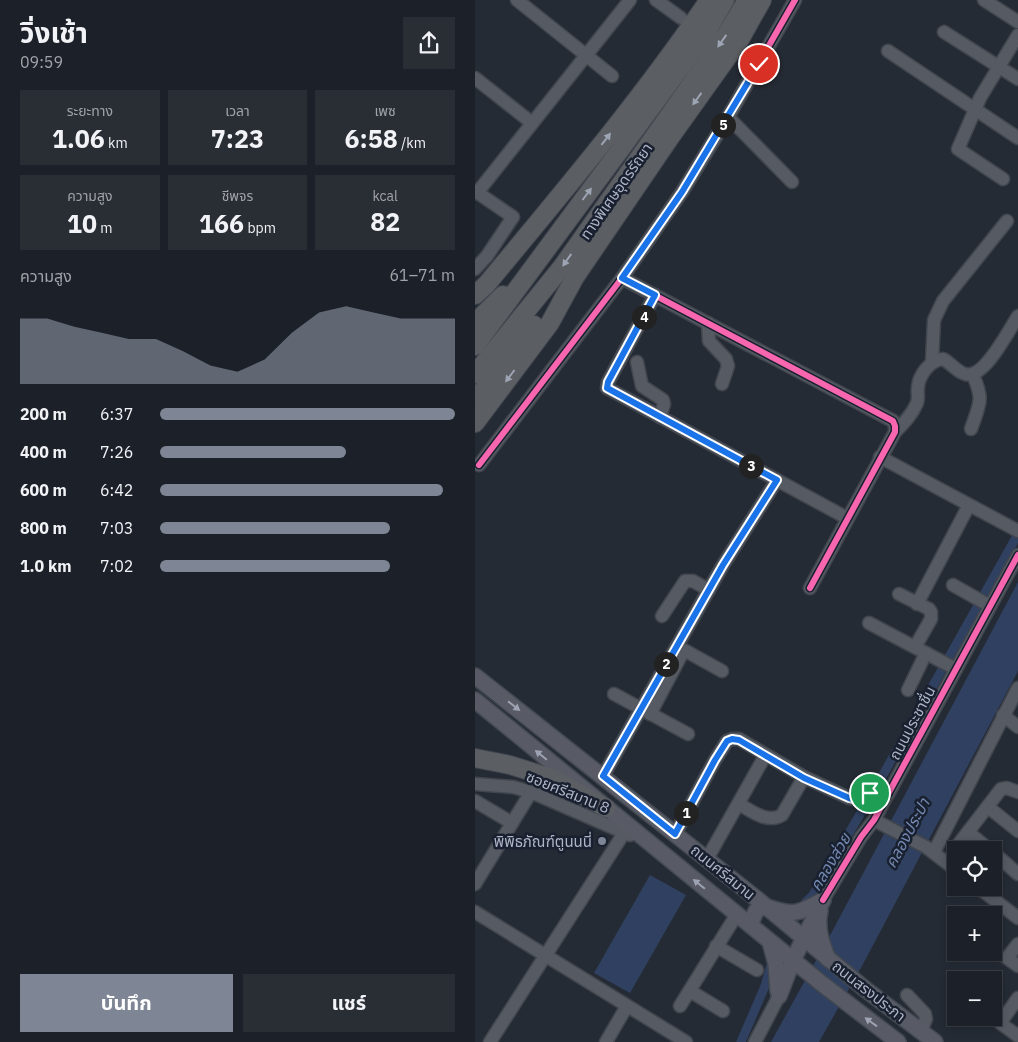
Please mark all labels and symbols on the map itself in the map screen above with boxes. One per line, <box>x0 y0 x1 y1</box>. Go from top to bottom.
one-way arrow <box>717 35 727 48</box>
pin <box>738 43 780 85</box>
one-way arrow <box>692 93 702 106</box>
pin: 5 <box>711 112 735 138</box>
one-way arrow <box>601 132 611 146</box>
street label: ทางพิเศษอุดรรัถยา <box>576 139 656 243</box>
one-way arrow <box>582 188 592 201</box>
one-way arrow <box>562 253 572 267</box>
pin: 4 <box>631 304 657 330</box>
one-way arrow <box>505 369 515 383</box>
pin: 3 <box>739 454 763 478</box>
pin: 2 <box>653 652 679 676</box>
street label: ถนนประชาชื่น <box>884 682 939 763</box>
one-way arrow <box>507 700 520 711</box>
one-way arrow <box>535 750 548 761</box>
street label: ซอยศรีสมาน 8 <box>524 767 612 817</box>
pin <box>849 772 891 814</box>
water label: คลองประปา <box>880 794 934 871</box>
pin: 1 <box>673 800 699 826</box>
water label: คลองส่วย <box>805 828 856 894</box>
place label: พิพิธภัณฑ์ตูนนนี่ <box>494 831 592 851</box>
marker: พิพิธภัณฑ์ตูนนนี่ <box>596 835 608 847</box>
street label: ถนนศรีสมาน <box>687 840 759 904</box>
one-way arrow <box>693 878 706 889</box>
street label: ถนนสรงประภา <box>828 956 910 1026</box>
one-way arrow <box>864 1017 878 1027</box>

